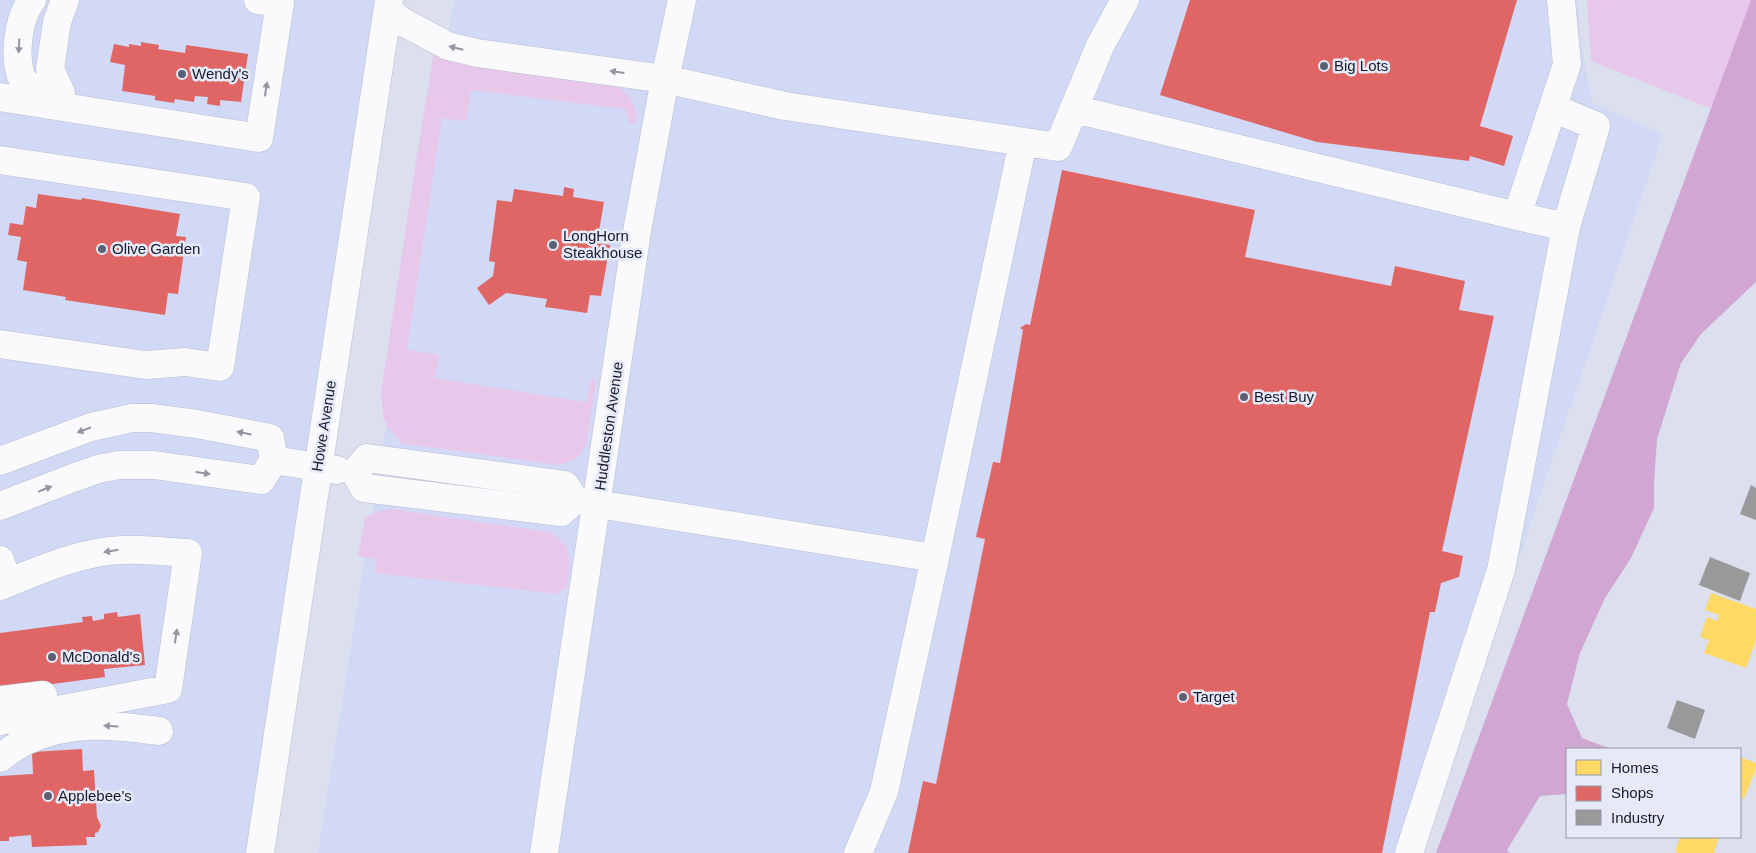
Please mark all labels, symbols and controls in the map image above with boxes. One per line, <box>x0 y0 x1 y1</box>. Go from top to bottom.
one-way arrow <box>14 38 22 54</box>
one-way arrow <box>449 44 464 52</box>
place label: Big Lots <box>1334 57 1388 74</box>
marker: Big Lots <box>1318 60 1330 72</box>
place label: Wendy's <box>192 65 249 82</box>
marker: Wendy's <box>176 68 188 80</box>
one-way arrow <box>608 68 624 76</box>
one-way arrow <box>263 81 271 97</box>
place label: LongHorn Steakhouse <box>563 227 642 261</box>
marker: LongHorn Steakhouse <box>547 239 559 251</box>
place label: Olive Garden <box>112 240 200 257</box>
marker: Olive Garden <box>96 243 108 255</box>
street label: Huddleston Avenue <box>591 360 626 491</box>
street label: Howe Avenue <box>308 379 339 473</box>
place label: Best Buy <box>1254 388 1315 405</box>
marker: Best Buy <box>1238 391 1250 403</box>
one-way arrow <box>76 426 91 434</box>
one-way arrow <box>236 429 251 437</box>
one-way arrow <box>196 469 212 477</box>
one-way arrow <box>38 484 52 492</box>
one-way arrow <box>103 548 119 556</box>
one-way arrow <box>172 628 180 644</box>
place label: McDonald's <box>62 648 140 665</box>
marker: McDonald's <box>46 651 58 663</box>
place label: Target <box>1193 688 1236 705</box>
marker: Target <box>1177 691 1189 703</box>
one-way arrow <box>103 721 119 729</box>
legend <box>1566 748 1741 838</box>
text: Homes <box>1611 759 1659 776</box>
text: Shops <box>1611 784 1654 801</box>
place label: Applebee's <box>58 787 132 804</box>
marker: Applebee's <box>42 790 54 802</box>
text: Industry <box>1611 809 1665 826</box>

